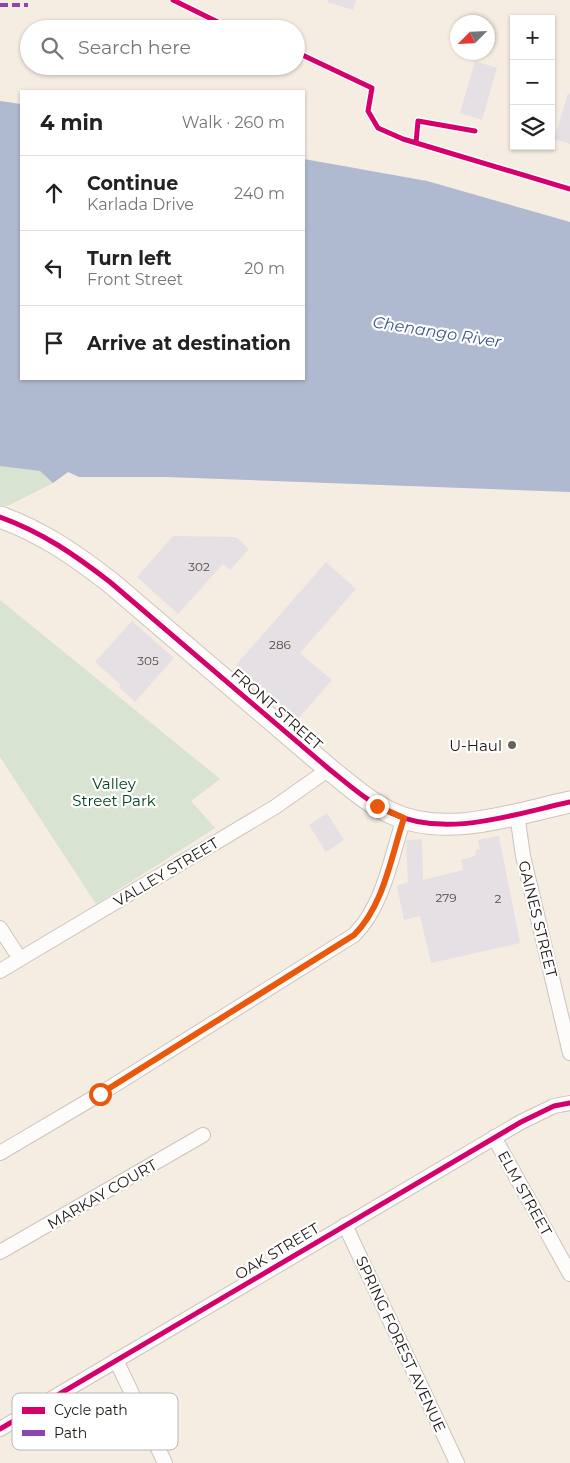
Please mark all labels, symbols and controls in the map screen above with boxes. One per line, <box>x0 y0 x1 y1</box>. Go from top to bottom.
north arrow <box>450 15 495 60</box>
map controls <box>510 15 555 150</box>
button: + <box>510 15 555 60</box>
search box <box>20 20 305 75</box>
icon: search <box>38 34 66 62</box>
text: Search here <box>78 36 191 59</box>
button: − <box>510 60 555 105</box>
button: layers <box>510 105 555 150</box>
text: 4 min <box>40 110 103 135</box>
text: Walk · 260 m <box>182 113 285 132</box>
text: Continue <box>87 172 178 195</box>
icon: ahead <box>40 179 68 207</box>
text: 240 m <box>234 184 285 203</box>
text: Karlada Drive <box>87 195 194 214</box>
text: Turn left <box>87 247 172 270</box>
icon: left <box>40 254 68 282</box>
text: 20 m <box>244 259 285 278</box>
text: Front Street <box>87 270 183 289</box>
water label: Chenango River <box>371 312 503 352</box>
icon: arrive <box>40 329 68 357</box>
text: Arrive at destination <box>87 332 291 355</box>
house number: 302 <box>188 559 210 574</box>
house number: 286 <box>269 637 291 652</box>
house number: 305 <box>137 653 159 668</box>
street label: FRONT STREET <box>227 664 327 754</box>
place label: U-Haul <box>449 736 502 755</box>
marker: U-Haul <box>506 739 518 751</box>
park label: Valley Street Park <box>72 774 156 810</box>
route end <box>366 795 389 818</box>
street label: VALLEY STREET <box>110 833 222 911</box>
street label: GAINES STREET <box>514 859 562 980</box>
house number: 279 <box>435 890 457 905</box>
house number: 2 <box>495 891 502 906</box>
route start <box>89 1083 112 1106</box>
street label: ELM STREET <box>494 1147 556 1239</box>
street label: MARKAY COURT <box>44 1155 161 1233</box>
street label: OAK STREET <box>231 1218 323 1284</box>
street label: SPRING FOREST AVENUE <box>352 1253 450 1435</box>
legend <box>12 1393 178 1450</box>
text: Cycle path <box>54 1401 128 1419</box>
text: Path <box>54 1424 87 1442</box>

